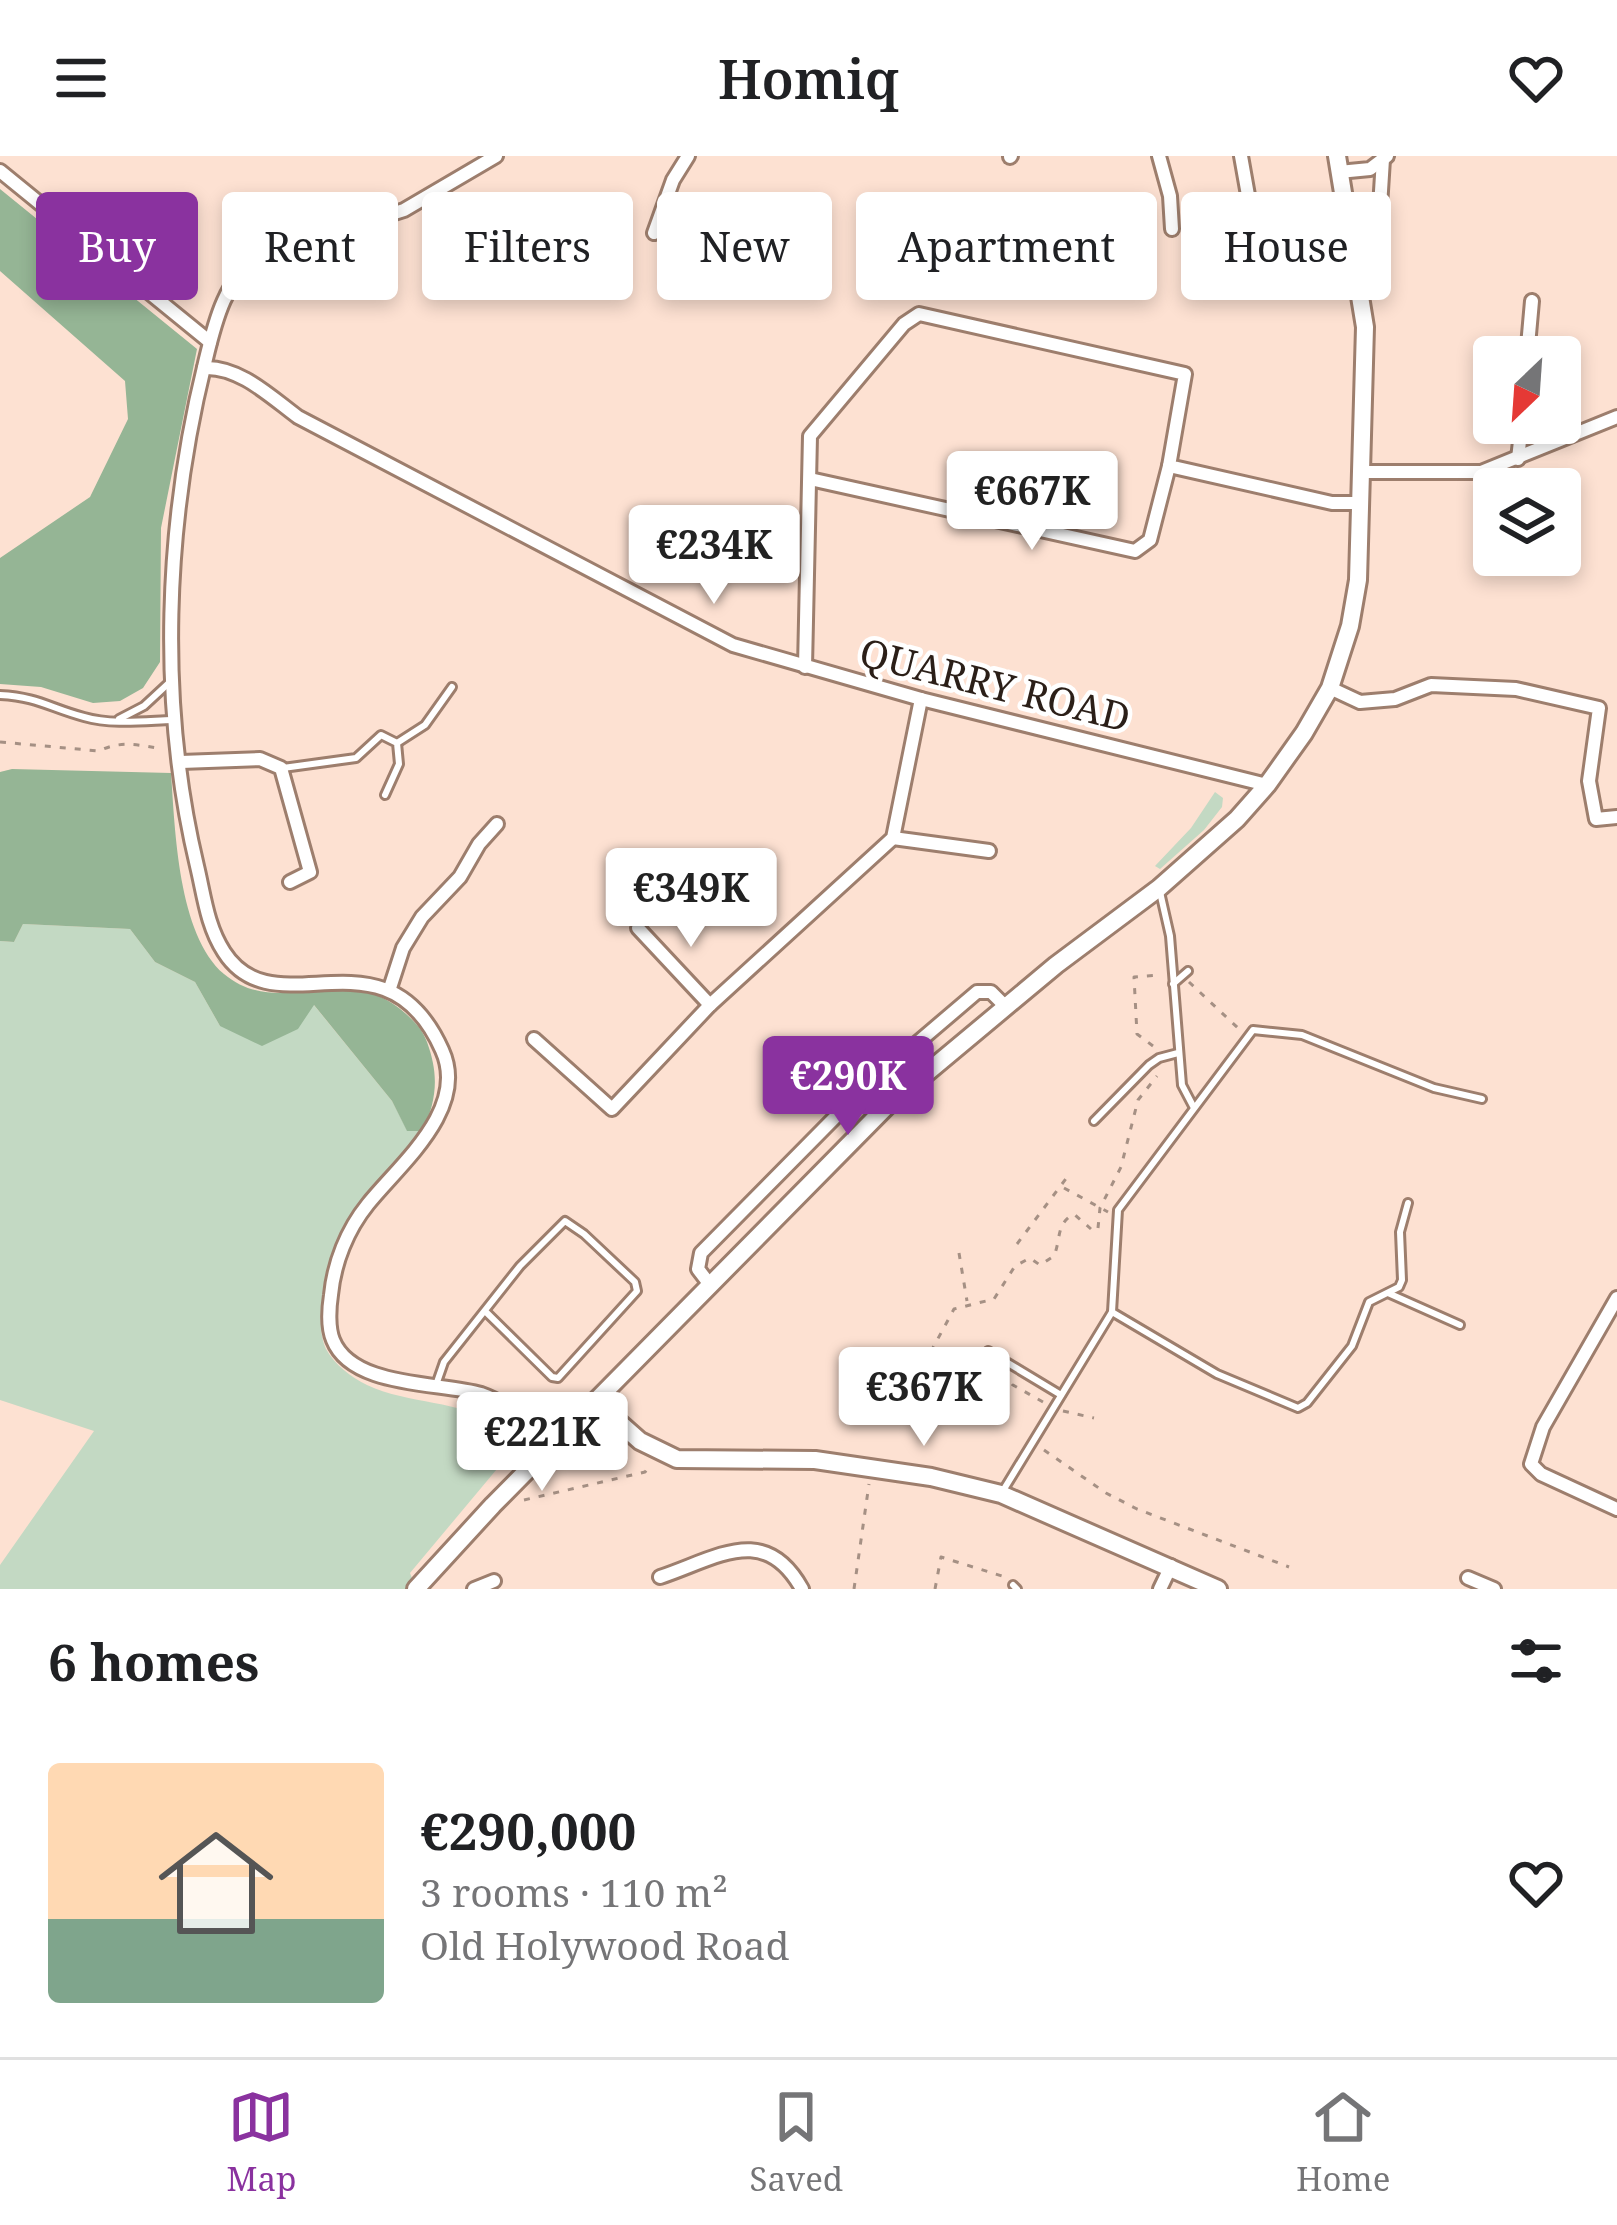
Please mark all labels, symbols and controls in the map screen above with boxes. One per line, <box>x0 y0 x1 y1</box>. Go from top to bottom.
text: Homiq <box>718 41 899 115</box>
icon: menu <box>48 45 114 111</box>
icon: heart <box>1503 45 1569 111</box>
chip: Buy <box>36 192 198 300</box>
chip: Rent <box>222 192 398 300</box>
chip: Filters <box>422 192 633 300</box>
chip: New <box>657 192 832 300</box>
chip: Apartment <box>856 192 1157 300</box>
chip: House <box>1181 192 1391 300</box>
north arrow <box>1473 336 1581 444</box>
map controls <box>1473 336 1581 576</box>
pin: €667K <box>948 451 1116 553</box>
text: €667K <box>974 463 1090 516</box>
button: layers <box>1473 468 1581 576</box>
pin: €234K <box>630 505 798 607</box>
text: €234K <box>656 517 772 570</box>
street label: QUARRY ROAD <box>855 624 1136 743</box>
pin: €349K <box>607 848 775 950</box>
text: €349K <box>633 860 749 913</box>
pin: €290K <box>764 1036 932 1138</box>
text: €290K <box>790 1048 906 1101</box>
pin: €367K <box>840 1347 1008 1449</box>
text: €367K <box>866 1359 982 1412</box>
pin: €221K <box>458 1392 626 1494</box>
text: €221K <box>484 1404 600 1457</box>
text: 6 homes <box>48 1626 259 1696</box>
icon: filters <box>1503 1628 1569 1694</box>
text: €290,000 <box>420 1795 636 1865</box>
icon: home <box>144 1811 288 1955</box>
icon: heart <box>1503 1850 1569 1916</box>
text: 3 rooms · 110 m² <box>420 1865 728 1918</box>
text: Old Holywood Road <box>420 1918 789 1971</box>
tab: Map <box>227 2084 296 2201</box>
tab: Saved <box>750 2084 843 2201</box>
tab: Home <box>1296 2084 1390 2201</box>

